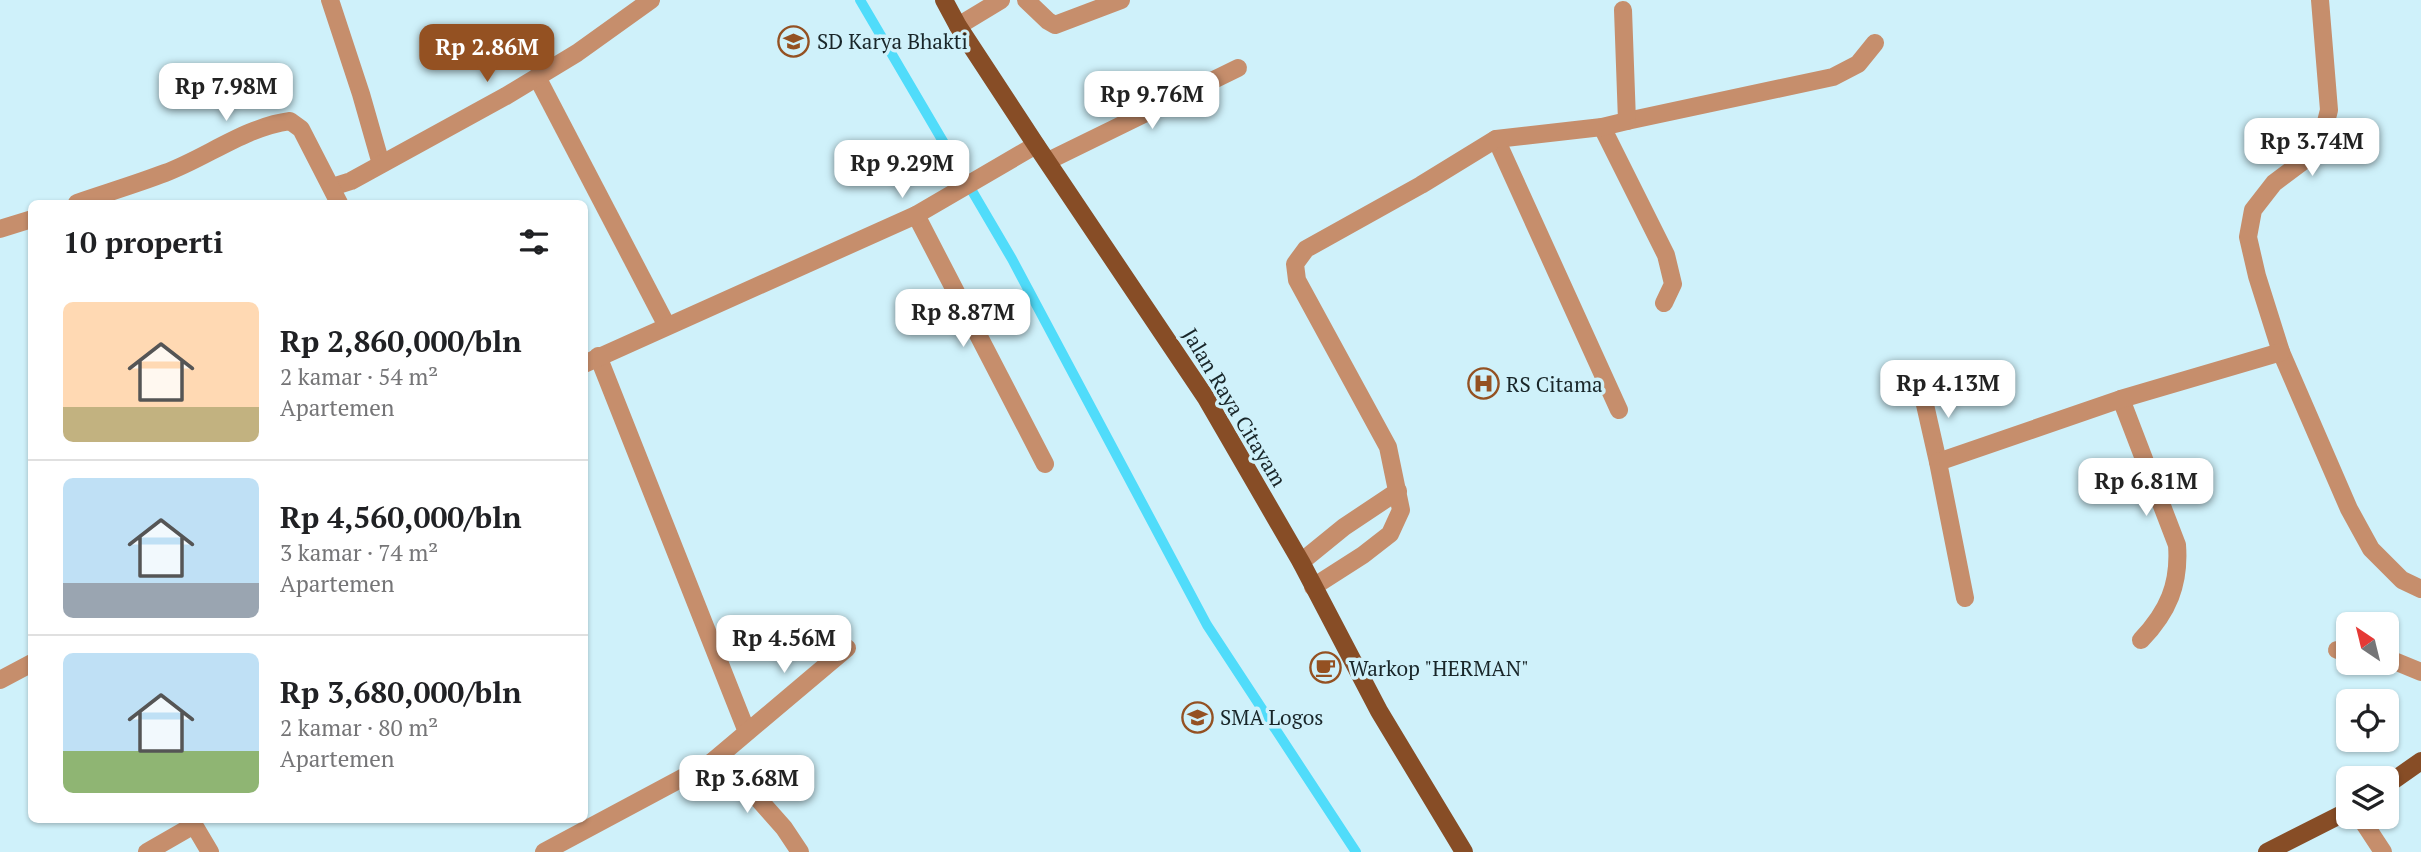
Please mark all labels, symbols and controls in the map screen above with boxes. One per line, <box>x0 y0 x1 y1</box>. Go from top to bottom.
pin: Rp 2.86M <box>415 24 559 84</box>
school or university icon: SD Karya Bhakti <box>777 24 811 58</box>
place label: SD Karya Bhakti <box>817 27 968 55</box>
text: Rp 2.86M <box>435 31 539 62</box>
pin: Rp 7.98M <box>154 64 298 123</box>
text: Rp 7.98M <box>175 70 277 101</box>
pin: Rp 9.76M <box>1080 72 1224 131</box>
text: Rp 9.76M <box>1100 78 1204 109</box>
pin: Rp 3.74M <box>2240 118 2384 178</box>
text: Rp 3.74M <box>2260 125 2364 156</box>
pin: Rp 9.29M <box>830 140 974 200</box>
text: Rp 9.29M <box>850 147 954 178</box>
text: 10 properti <box>63 222 223 262</box>
icon: filters <box>515 223 553 261</box>
pin: Rp 8.87M <box>891 290 1035 349</box>
text: Rp 8.87M <box>911 296 1015 327</box>
text: Rp 2,860,000/bln <box>280 321 522 361</box>
street label: Jalan Raya Citayam <box>1177 323 1293 491</box>
icon: home <box>119 330 203 414</box>
pin: Rp 4.13M <box>1876 360 2020 420</box>
text: 2 kamar · 54 m² <box>280 361 438 392</box>
hospital icon: RS Citama <box>1466 367 1500 401</box>
text: Rp 4.13M <box>1896 367 2000 398</box>
place label: RS Citama <box>1506 370 1603 398</box>
text: Apartemen <box>280 392 394 423</box>
pin: Rp 6.81M <box>2074 458 2218 518</box>
text: Rp 6.81M <box>2094 465 2198 496</box>
text: Rp 4,560,000/bln <box>280 497 522 537</box>
icon: home <box>119 506 203 590</box>
text: 3 kamar · 74 m² <box>280 537 438 568</box>
text: Apartemen <box>280 568 394 599</box>
north arrow <box>2336 612 2399 676</box>
map controls <box>2336 612 2399 829</box>
pin: Rp 4.56M <box>712 616 856 675</box>
text: Rp 4.56M <box>732 622 836 653</box>
cafe icon: Warkop "HERMAN" <box>1309 651 1343 685</box>
place label: Warkop "HERMAN" <box>1349 654 1529 682</box>
text: Rp 3,680,000/bln <box>280 672 522 712</box>
icon: home <box>119 681 203 765</box>
button: locate <box>2336 689 2399 752</box>
school or university icon: SMA Logos <box>1180 700 1214 734</box>
place label: SMA Logos <box>1220 703 1323 731</box>
text: 2 kamar · 80 m² <box>280 712 438 743</box>
text: Apartemen <box>280 743 394 774</box>
pin: Rp 3.68M <box>675 756 819 815</box>
text: Rp 3.68M <box>695 762 799 793</box>
button: layers <box>2336 766 2399 829</box>

